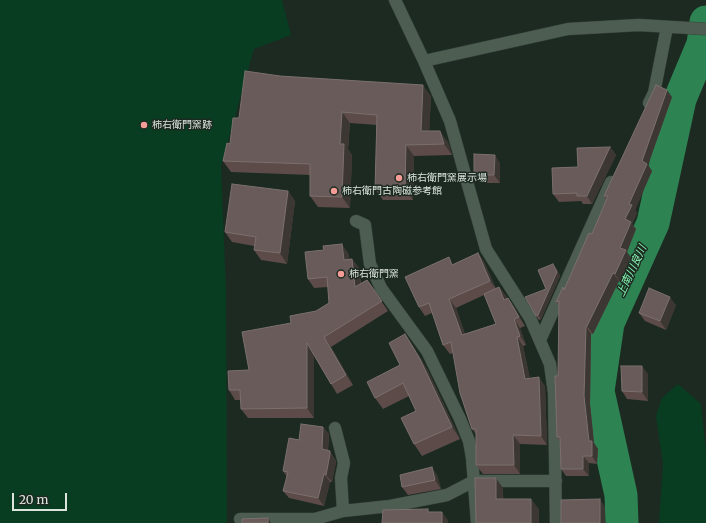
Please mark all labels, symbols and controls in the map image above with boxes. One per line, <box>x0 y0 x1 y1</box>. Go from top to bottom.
place label: 柿右衛門窯跡 <box>152 119 212 131</box>
marker: 柿右衛門窯跡 <box>139 120 149 130</box>
place label: 柿右衛門窯展示場 <box>407 172 487 184</box>
marker: 柿右衛門窯展示場 <box>394 173 404 183</box>
place label: 柿右衛門古陶磁参考館 <box>342 185 442 197</box>
marker: 柿右衛門古陶磁参考館 <box>329 186 339 196</box>
water label: 上南川良川 <box>614 243 650 299</box>
place label: 柿右衛門窯 <box>349 268 399 280</box>
marker: 柿右衛門窯 <box>336 269 346 279</box>
scale bar <box>14 485 69 511</box>
text: 20 m <box>19 492 48 507</box>

